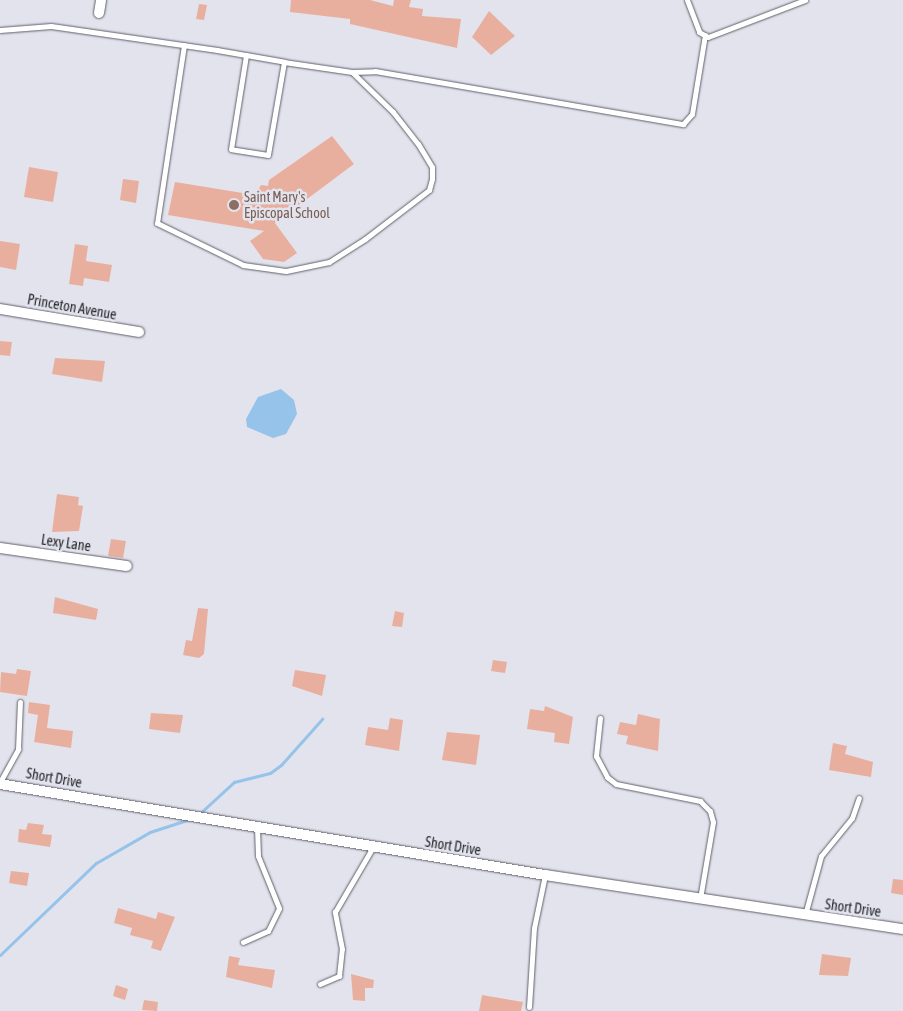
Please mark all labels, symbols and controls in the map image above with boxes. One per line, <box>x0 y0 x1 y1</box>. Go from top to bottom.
place label: Saint Mary's Episcopal School <box>244 189 330 222</box>
marker: Saint Mary's Episcopal School <box>228 199 240 211</box>
street label: Princeton Avenue <box>26 291 118 323</box>
street label: Lexy Lane <box>40 531 92 555</box>
street label: Short Drive <box>25 765 83 791</box>
street label: Short Drive <box>424 833 482 859</box>
street label: Short Drive <box>824 896 882 920</box>

